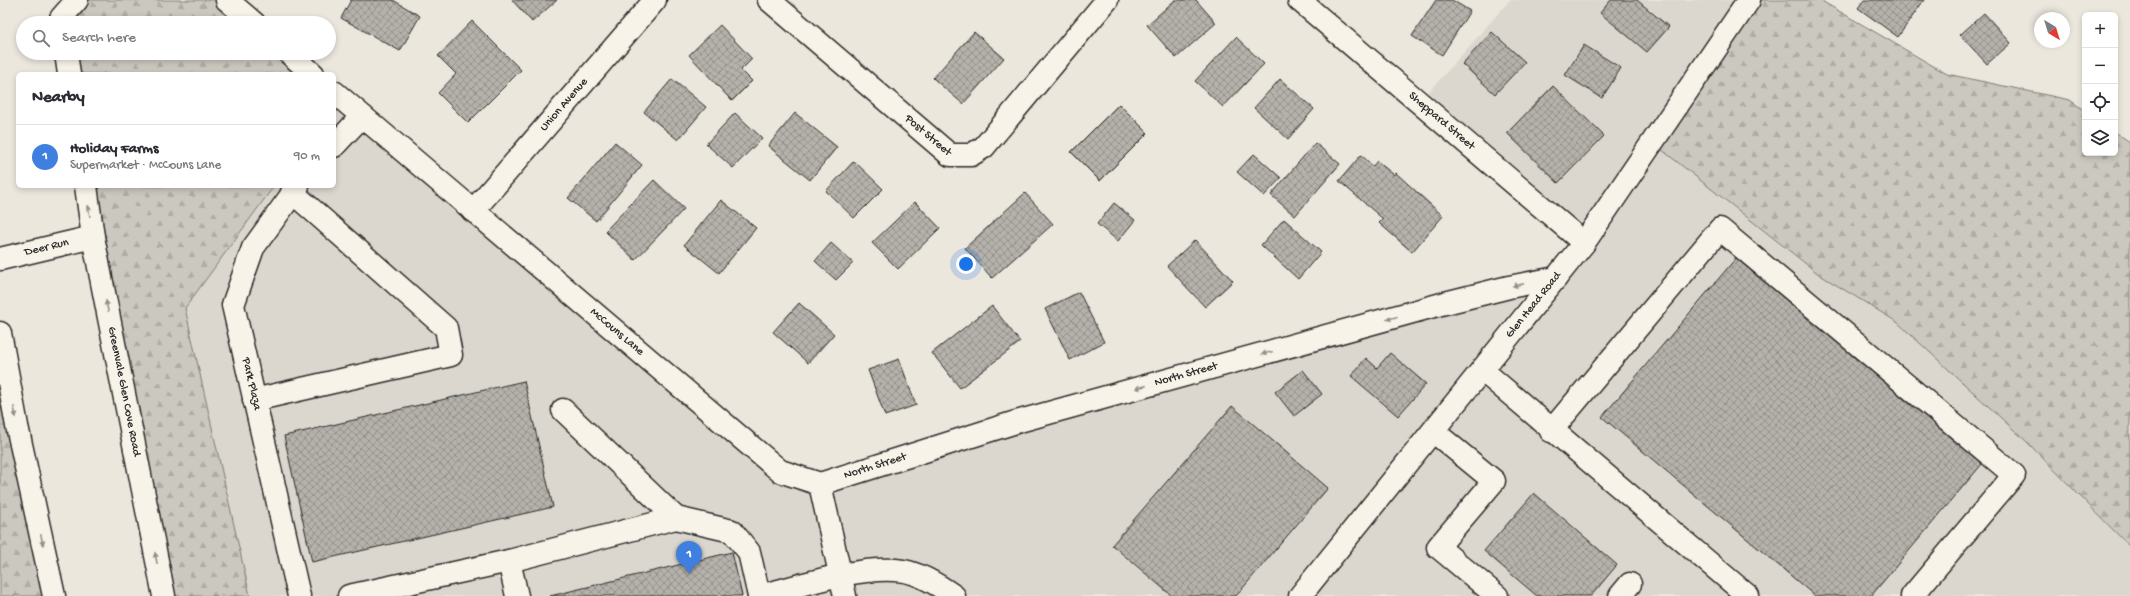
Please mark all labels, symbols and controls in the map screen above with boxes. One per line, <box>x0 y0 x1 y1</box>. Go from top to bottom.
north arrow <box>2034 12 2070 48</box>
map controls <box>2082 12 2118 156</box>
button: + <box>2082 12 2118 48</box>
search box <box>16 16 336 60</box>
icon: search <box>30 27 52 49</box>
text: Search here <box>62 29 136 47</box>
button: − <box>2082 48 2118 84</box>
street label: Union Avenue <box>538 75 592 135</box>
button: locate <box>2082 84 2118 120</box>
text: Nearby <box>32 88 85 108</box>
street label: Sheppard Street <box>1405 89 1478 154</box>
street label: Post Street <box>901 111 955 161</box>
button: layers <box>2082 120 2118 156</box>
text: Holiday Farms <box>70 140 158 158</box>
text: 1 <box>42 149 48 164</box>
text: 90 m <box>294 149 320 164</box>
text: Supermarket · McCouns Lane <box>70 158 221 173</box>
one-way arrow <box>86 205 92 217</box>
street label: Deer Run <box>22 236 70 260</box>
your location <box>956 254 976 274</box>
street label: Glen Head Road <box>1503 269 1565 341</box>
one-way arrow <box>1512 283 1524 289</box>
one-way arrow <box>104 300 110 313</box>
street label: McCouns Lane <box>587 305 647 360</box>
one-way arrow <box>1386 315 1398 321</box>
street label: Greenvale Glen Cove Road <box>104 325 143 459</box>
one-way arrow <box>1260 350 1273 356</box>
street label: Park Plaza <box>238 355 264 412</box>
street label: North Street <box>1153 359 1220 390</box>
one-way arrow <box>1135 384 1147 390</box>
one-way arrow <box>12 406 18 419</box>
street label: North Street <box>842 450 909 483</box>
one-way arrow <box>39 534 45 546</box>
pin: 1 <box>676 541 702 574</box>
one-way arrow <box>153 552 159 564</box>

